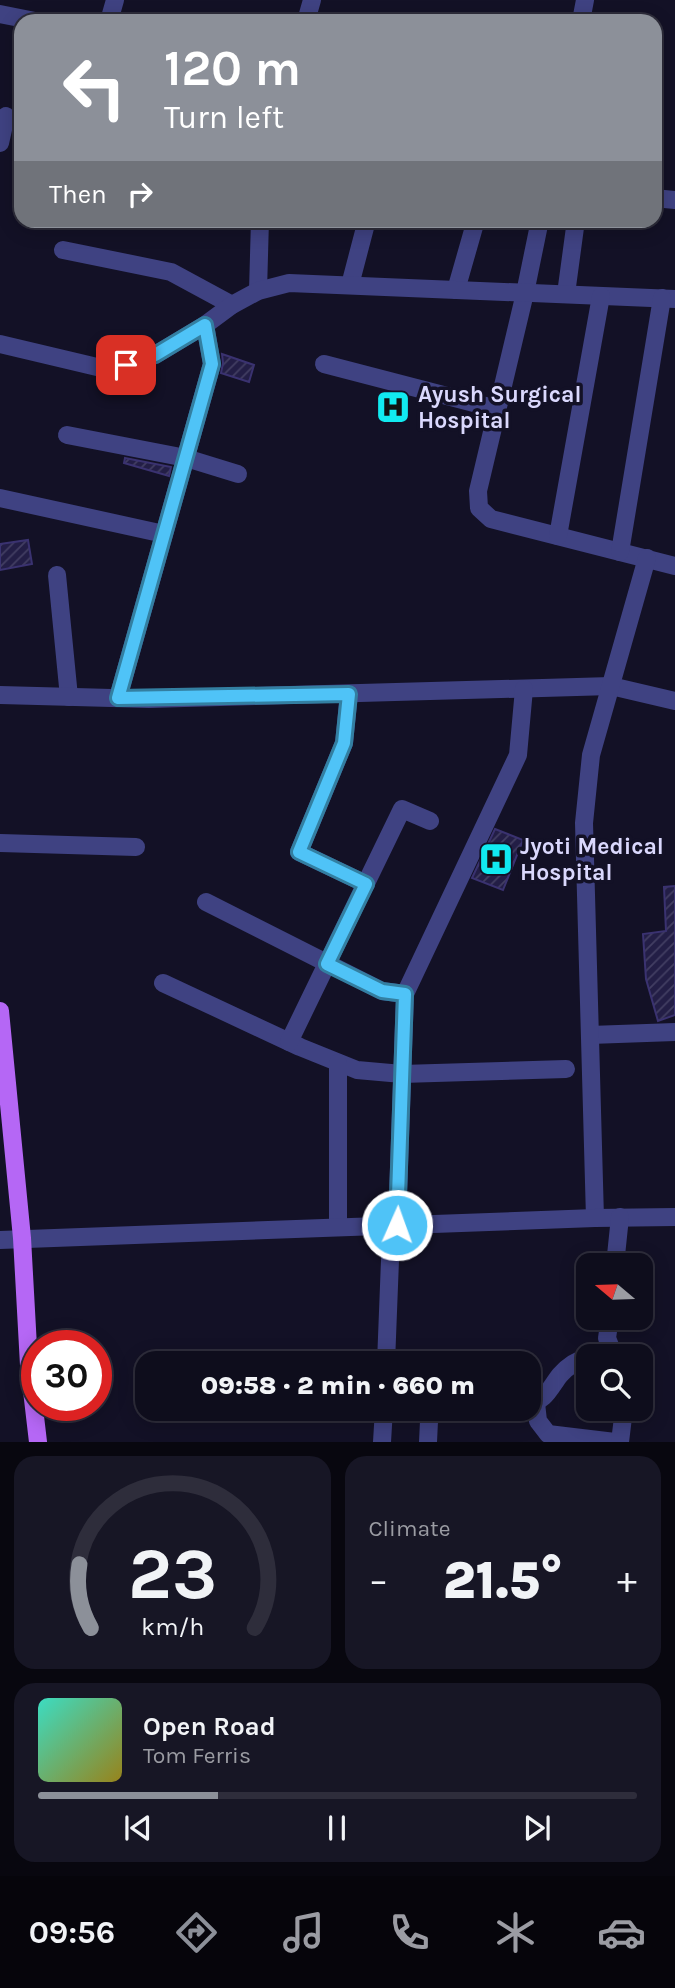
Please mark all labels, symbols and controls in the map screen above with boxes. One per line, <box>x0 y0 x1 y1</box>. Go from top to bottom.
text: 120 m <box>164 40 301 97</box>
icon: left <box>49 42 140 133</box>
text: Turn left <box>164 99 284 136</box>
icon: right <box>121 175 159 213</box>
text: Then <box>49 179 107 210</box>
pin <box>96 335 156 395</box>
icon: arrive <box>107 346 145 384</box>
place label: Ayush Surgical Hospital <box>418 381 581 434</box>
hospital icon: Ayush Surgical Hospital <box>374 388 412 426</box>
place label: Jyoti Medical Hospital <box>520 833 664 886</box>
hospital icon: Jyoti Medical Hospital <box>477 840 515 878</box>
position arrow <box>360 1188 434 1262</box>
north arrow <box>576 1253 653 1330</box>
map controls <box>576 1253 653 1421</box>
speed limit sign: 30 <box>21 1330 112 1421</box>
button: search <box>576 1344 653 1421</box>
text: 09:58 · 2 min · 660 m <box>201 1370 475 1401</box>
text: Climate <box>369 1515 451 1542</box>
text: 23 <box>128 1532 217 1617</box>
text: 21.5° <box>443 1550 563 1611</box>
text: − <box>369 1558 388 1603</box>
text: + <box>617 1558 637 1603</box>
text: km/h <box>141 1612 204 1641</box>
text: Open Road <box>143 1711 276 1742</box>
text: Tom Ferris <box>143 1742 251 1769</box>
icon: previous <box>119 1809 157 1847</box>
icon: pause <box>318 1809 356 1847</box>
icon: next <box>518 1809 556 1847</box>
icon: directions <box>172 1908 221 1957</box>
icon: music <box>279 1908 328 1957</box>
icon: phone <box>385 1908 434 1957</box>
icon: climate <box>491 1908 540 1957</box>
icon: car <box>597 1908 646 1957</box>
text: 09:56 <box>29 1914 115 1951</box>

